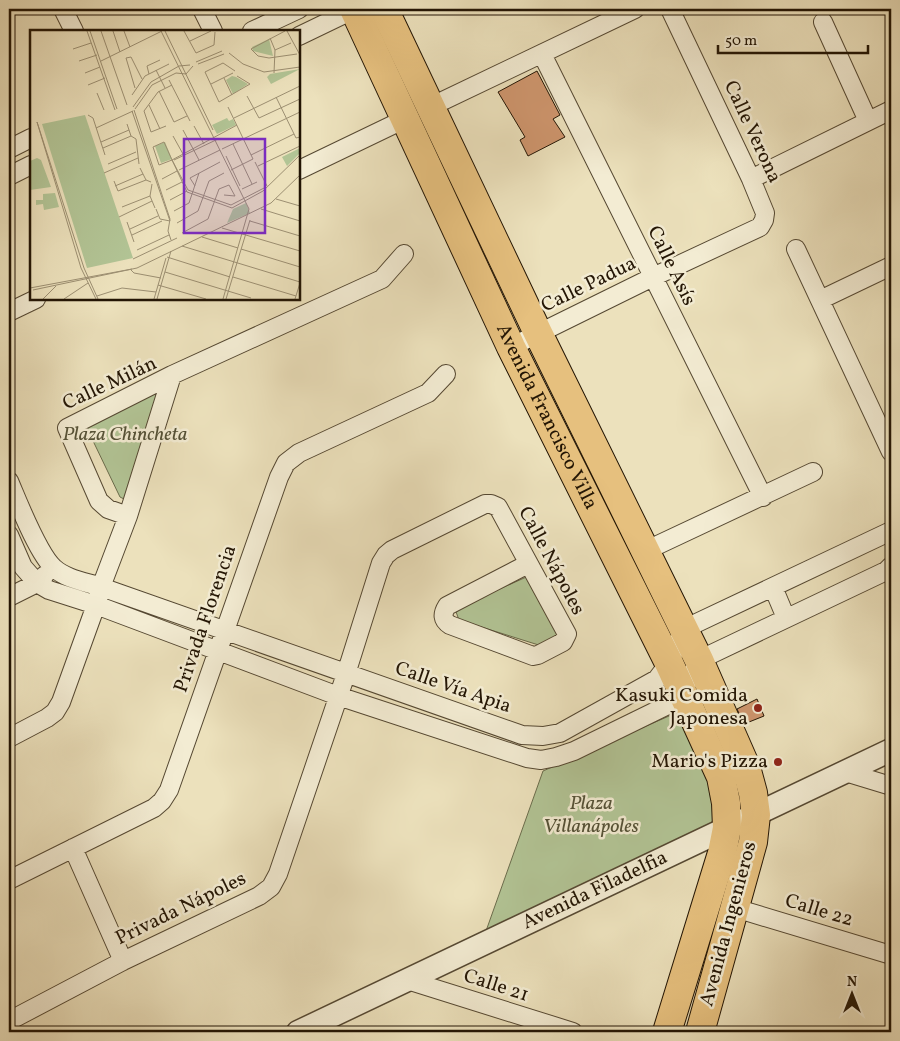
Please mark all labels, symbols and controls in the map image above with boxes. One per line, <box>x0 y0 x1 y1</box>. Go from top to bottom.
scale bar <box>718 22 868 54</box>
inset map <box>30 30 300 300</box>
text: 50 m <box>725 31 757 52</box>
street label: Calle Verona <box>716 76 788 188</box>
street label: Calle Asís <box>640 221 702 311</box>
street label: Calle Padua <box>537 250 641 320</box>
street label: Avenida Francisco Villa <box>488 320 604 515</box>
street label: Calle Milán <box>58 350 162 418</box>
park label: Plaza Chincheta <box>63 421 187 449</box>
street label: Calle Nápoles <box>511 502 591 620</box>
street label: Privada Florencia <box>168 541 244 697</box>
street label: Calle Vía Apia <box>391 655 515 721</box>
place label: Kasuki Comida Japonesa <box>615 682 748 733</box>
marker: Kasuki Comida Japonesa <box>752 702 764 714</box>
place label: Mario's Pizza <box>651 748 768 776</box>
marker: Mario's Pizza <box>772 756 784 768</box>
park label: Plaza Villanápoles <box>543 790 640 841</box>
street label: Avenida Ingenieros <box>694 838 764 1010</box>
street label: Avenida Filadelfia <box>518 844 672 937</box>
street label: Privada Nápoles <box>111 865 251 953</box>
street label: Calle 22 <box>781 887 857 935</box>
street label: Calle 21 <box>460 962 532 1010</box>
north arrow <box>828 968 878 1018</box>
text: N <box>847 973 857 992</box>

